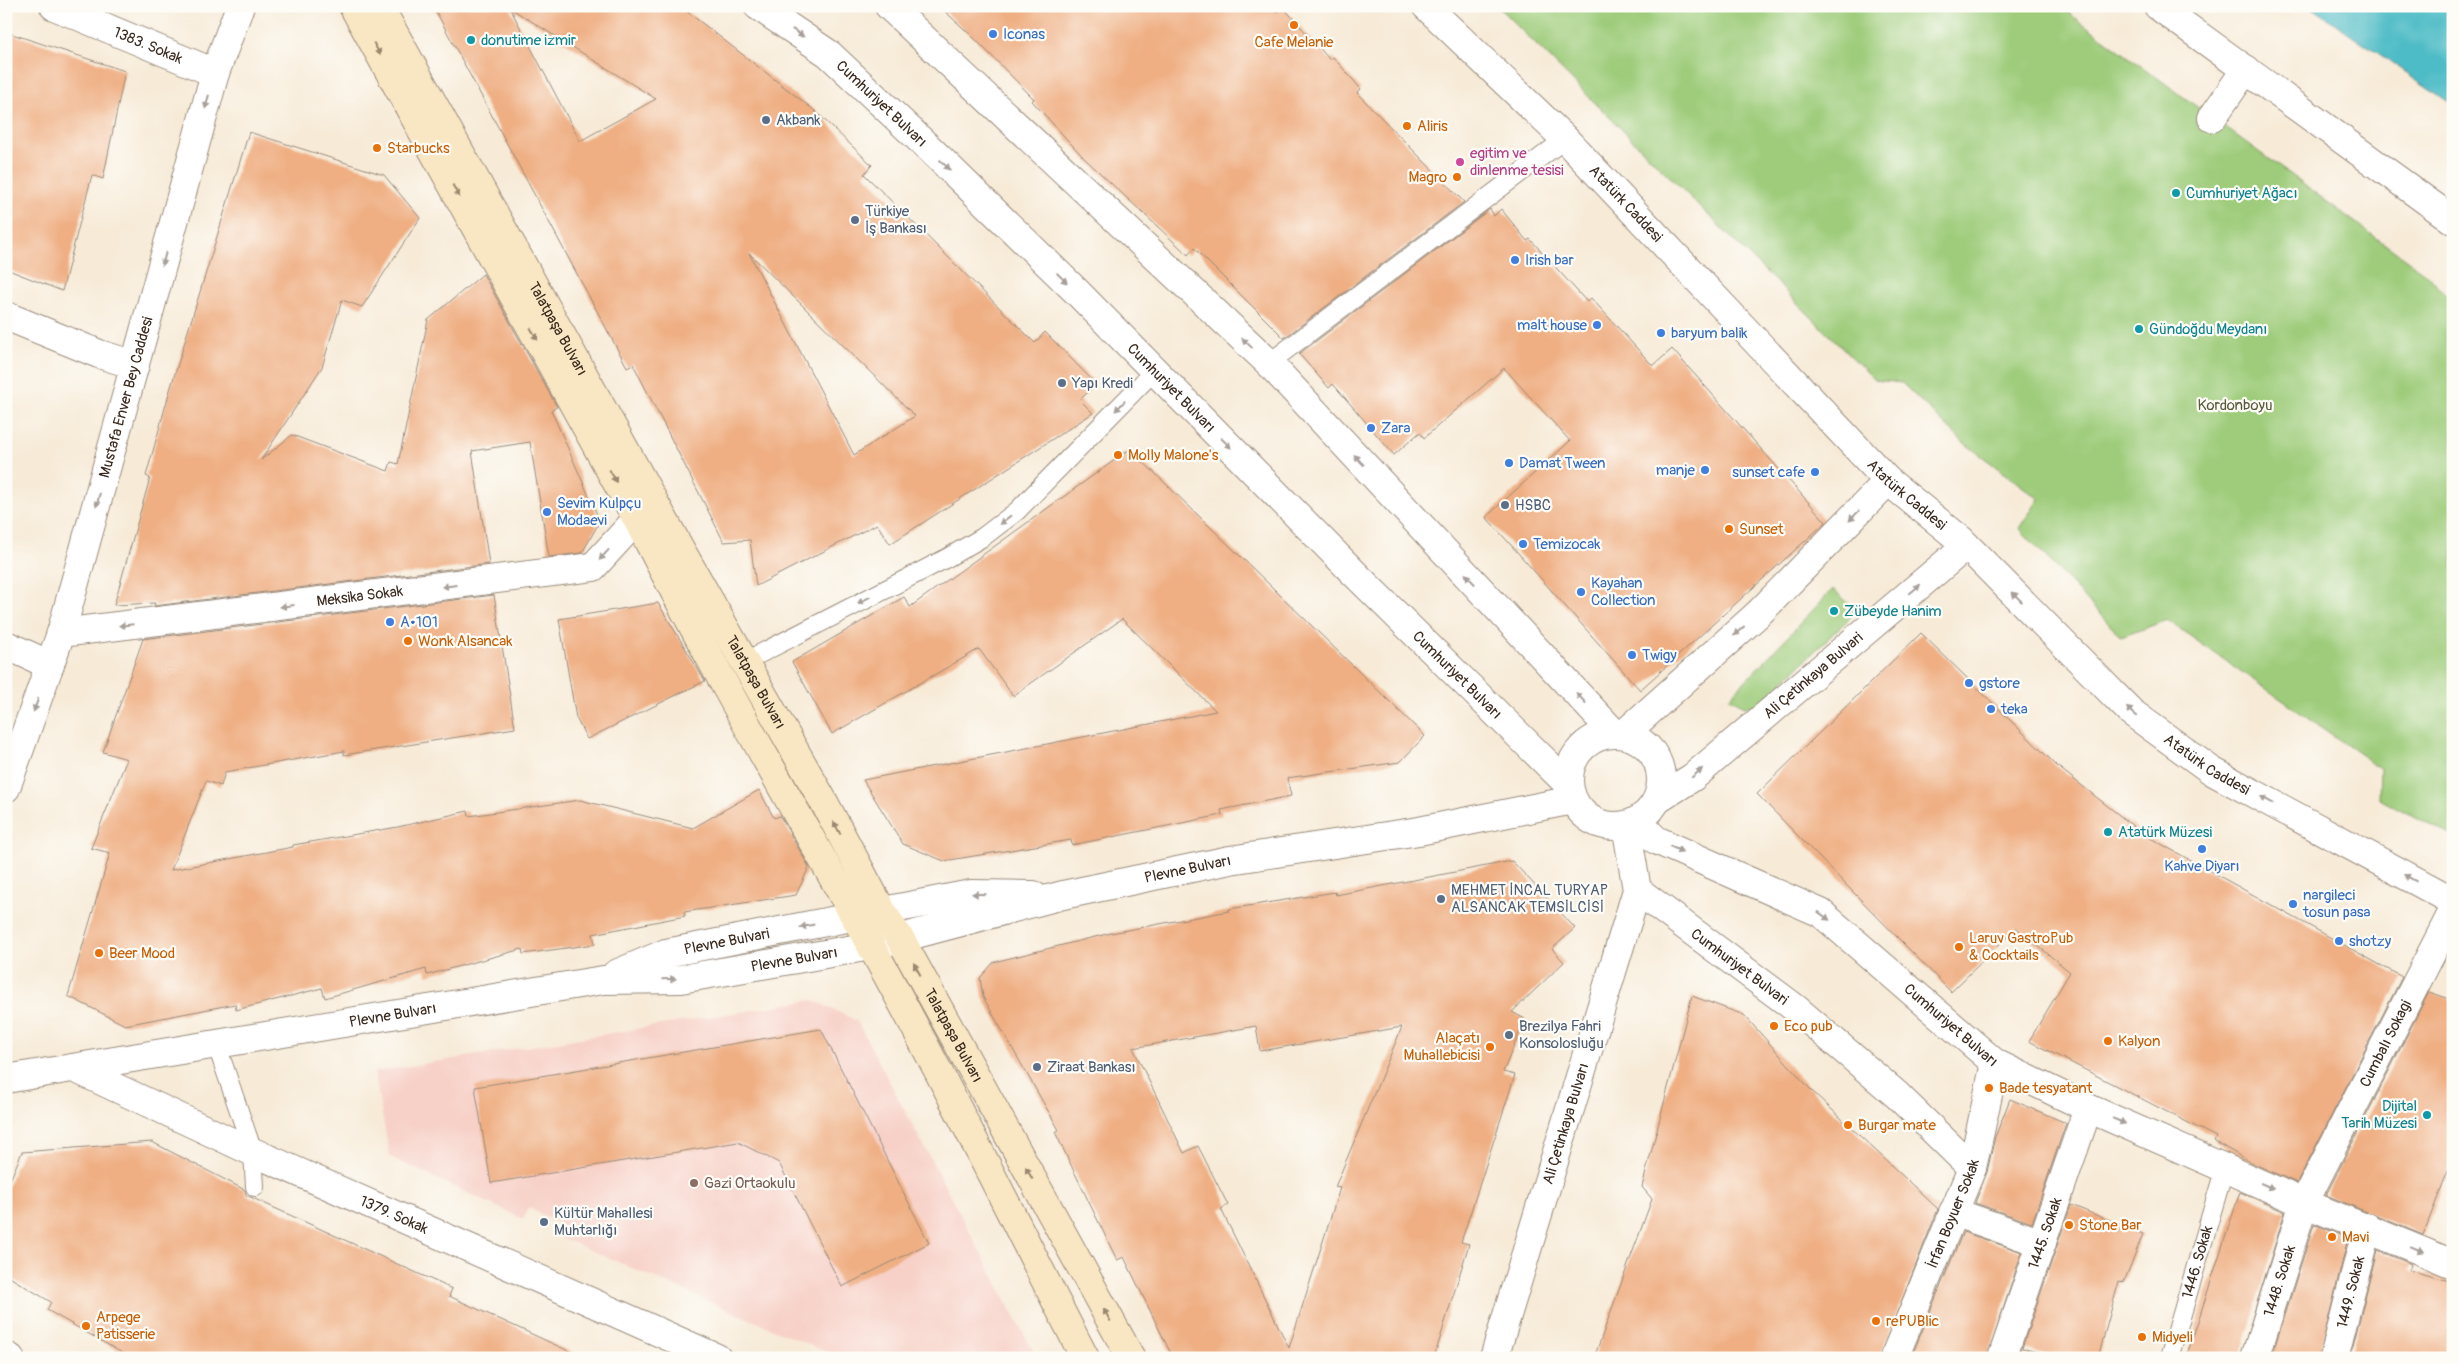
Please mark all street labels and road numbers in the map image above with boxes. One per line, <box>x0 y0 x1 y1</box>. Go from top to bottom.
street label: 1383. Sokak <box>111 23 186 69</box>
street label: Cumhuriyet Bulvarı <box>832 57 931 151</box>
street label: Atatürk Caddesi <box>1585 161 1667 247</box>
street label: Talatpaşa Bulvarı <box>524 279 591 379</box>
street label: Mustafa Enver Bey Caddesi <box>95 314 158 480</box>
street label: Cumhuriyet Bulvarı <box>1123 339 1219 437</box>
street label: Atatürk Caddesi <box>1863 456 1950 535</box>
street label: Meksika Sokak <box>316 582 405 611</box>
street label: Cumhuriyet Bulvarı <box>1408 627 1506 723</box>
street label: Ali Çetinkaya Bulvari <box>1760 628 1867 723</box>
street label: Talatpaşa Bulvarı <box>721 632 789 732</box>
street label: Atatürk Caddesi <box>2160 730 2253 800</box>
street label: Plevne Bulvarı <box>1143 851 1233 888</box>
street label: Plevne Bulvari <box>682 924 771 959</box>
street label: Cumhuriyet Bulvari <box>1687 924 1792 1010</box>
street label: Plevne Bulvarı <box>749 943 839 977</box>
street label: Cumhuriyet Bulvarı <box>1900 980 2002 1071</box>
street label: Talatpaşa Bulvarı <box>920 985 987 1086</box>
street label: Cumbalı Sokagi <box>2356 997 2416 1091</box>
street label: Plevne Bulvarı <box>348 999 438 1032</box>
street label: Ali Çetinkaya Bulvarı <box>1539 1061 1594 1187</box>
street label: İrfan Boyuer Sokak <box>1923 1157 1984 1271</box>
street label: 1379. Sokak <box>357 1192 432 1239</box>
street label: 1445. Sokak <box>2024 1194 2067 1272</box>
street label: 1446. Sokak <box>2178 1223 2217 1301</box>
street label: 1448. Sokak <box>2260 1242 2300 1319</box>
street label: 1449. Sokak <box>2333 1253 2370 1330</box>

